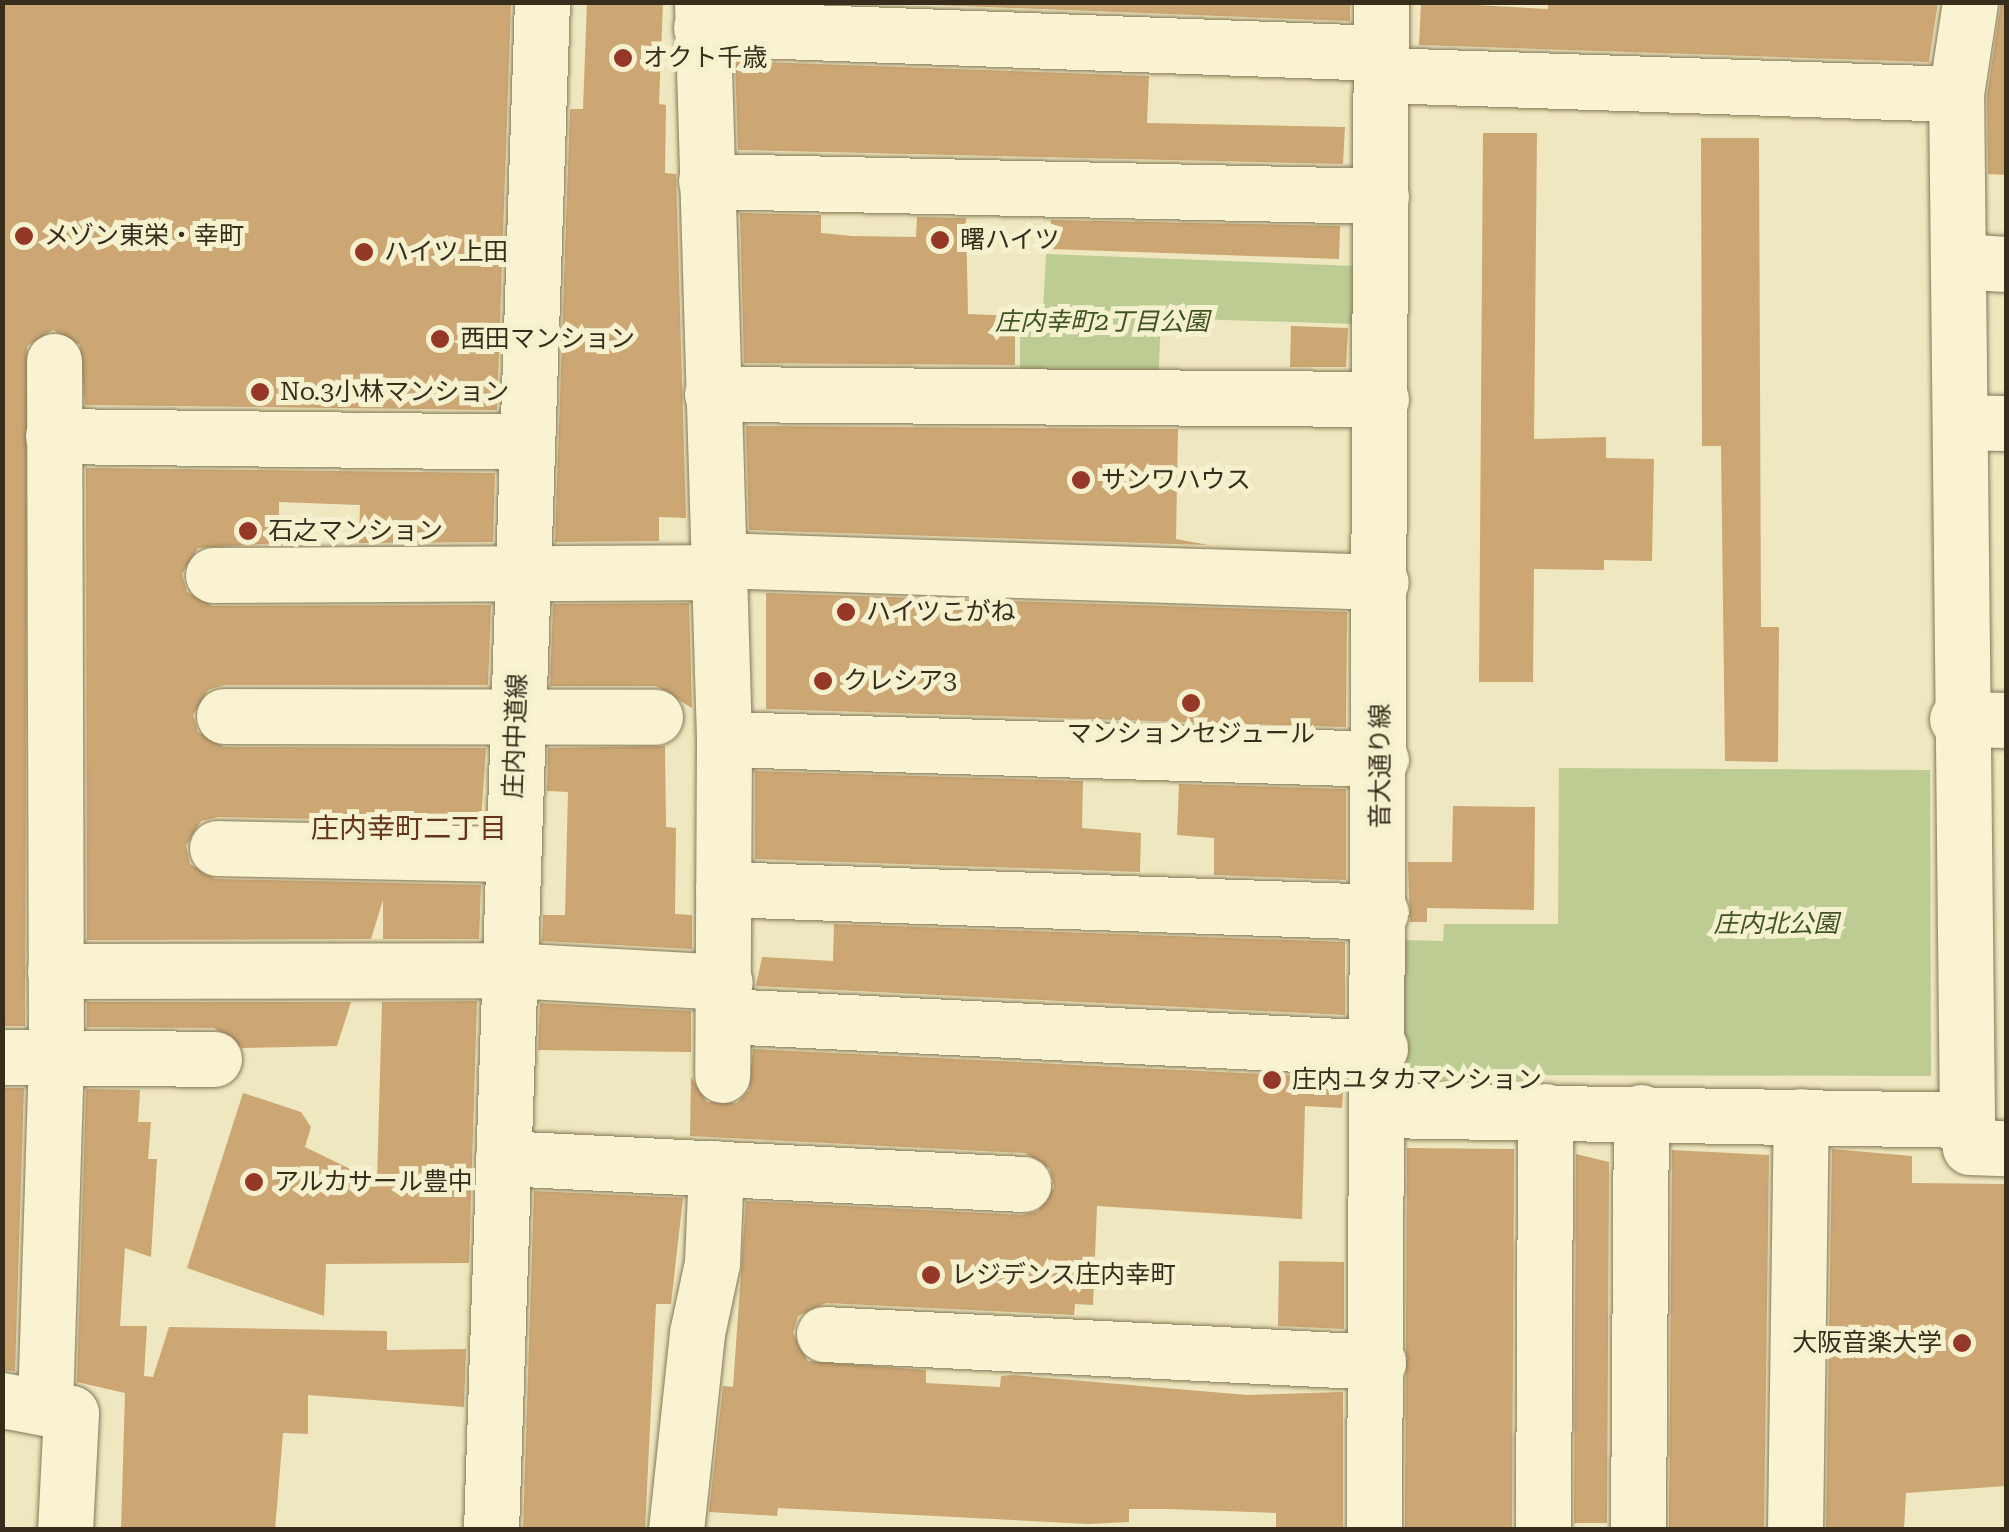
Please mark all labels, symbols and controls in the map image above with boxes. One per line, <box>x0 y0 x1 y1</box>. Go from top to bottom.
place label: オクト千歳 <box>643 43 768 73</box>
marker: オクト千歳 <box>612 47 634 69</box>
place label: メゾン東栄・幸町 <box>44 221 244 251</box>
marker: メゾン東栄・幸町 <box>13 225 35 247</box>
place label: 曙ハイツ <box>960 225 1060 255</box>
marker: 曙ハイツ <box>929 229 951 251</box>
place label: ハイツ上田 <box>384 237 509 267</box>
marker: ハイツ上田 <box>353 241 375 263</box>
park label: 庄内幸町2丁目公園 <box>995 307 1209 337</box>
place label: 西田マンション <box>460 324 635 354</box>
marker: 西田マンション <box>429 328 451 350</box>
place label: No.3小林マンション <box>280 377 509 407</box>
marker: No.3小林マンション <box>249 381 271 403</box>
place label: サンワハウス <box>1101 465 1251 495</box>
marker: サンワハウス <box>1070 469 1092 491</box>
place label: 石之マンション <box>268 516 443 546</box>
marker: 石之マンション <box>237 520 259 542</box>
place label: ハイツこがね <box>866 597 1016 627</box>
marker: ハイツこがね <box>835 601 857 623</box>
place label: クレシア3 <box>843 666 957 696</box>
marker: クレシア3 <box>812 670 834 692</box>
street label: 庄内中道線 <box>499 673 533 799</box>
marker: マンションセジュール <box>1180 692 1202 714</box>
street label: 音大通り線 <box>1366 704 1396 828</box>
place label: マンションセジュール <box>1066 719 1316 749</box>
district label: 庄内幸町二丁目 <box>311 812 507 846</box>
park label: 庄内北公園 <box>1714 909 1838 939</box>
place label: 庄内ユタカマンション <box>1292 1065 1542 1095</box>
marker: 庄内ユタカマンション <box>1261 1069 1283 1091</box>
place label: アルカサール豊中 <box>274 1167 474 1197</box>
marker: アルカサール豊中 <box>243 1171 265 1193</box>
place label: レジデンス庄内幸町 <box>951 1260 1176 1290</box>
marker: レジデンス庄内幸町 <box>920 1264 942 1286</box>
place label: 大阪音楽大学 <box>1792 1328 1942 1358</box>
marker: 大阪音楽大学 <box>1951 1332 1973 1354</box>

